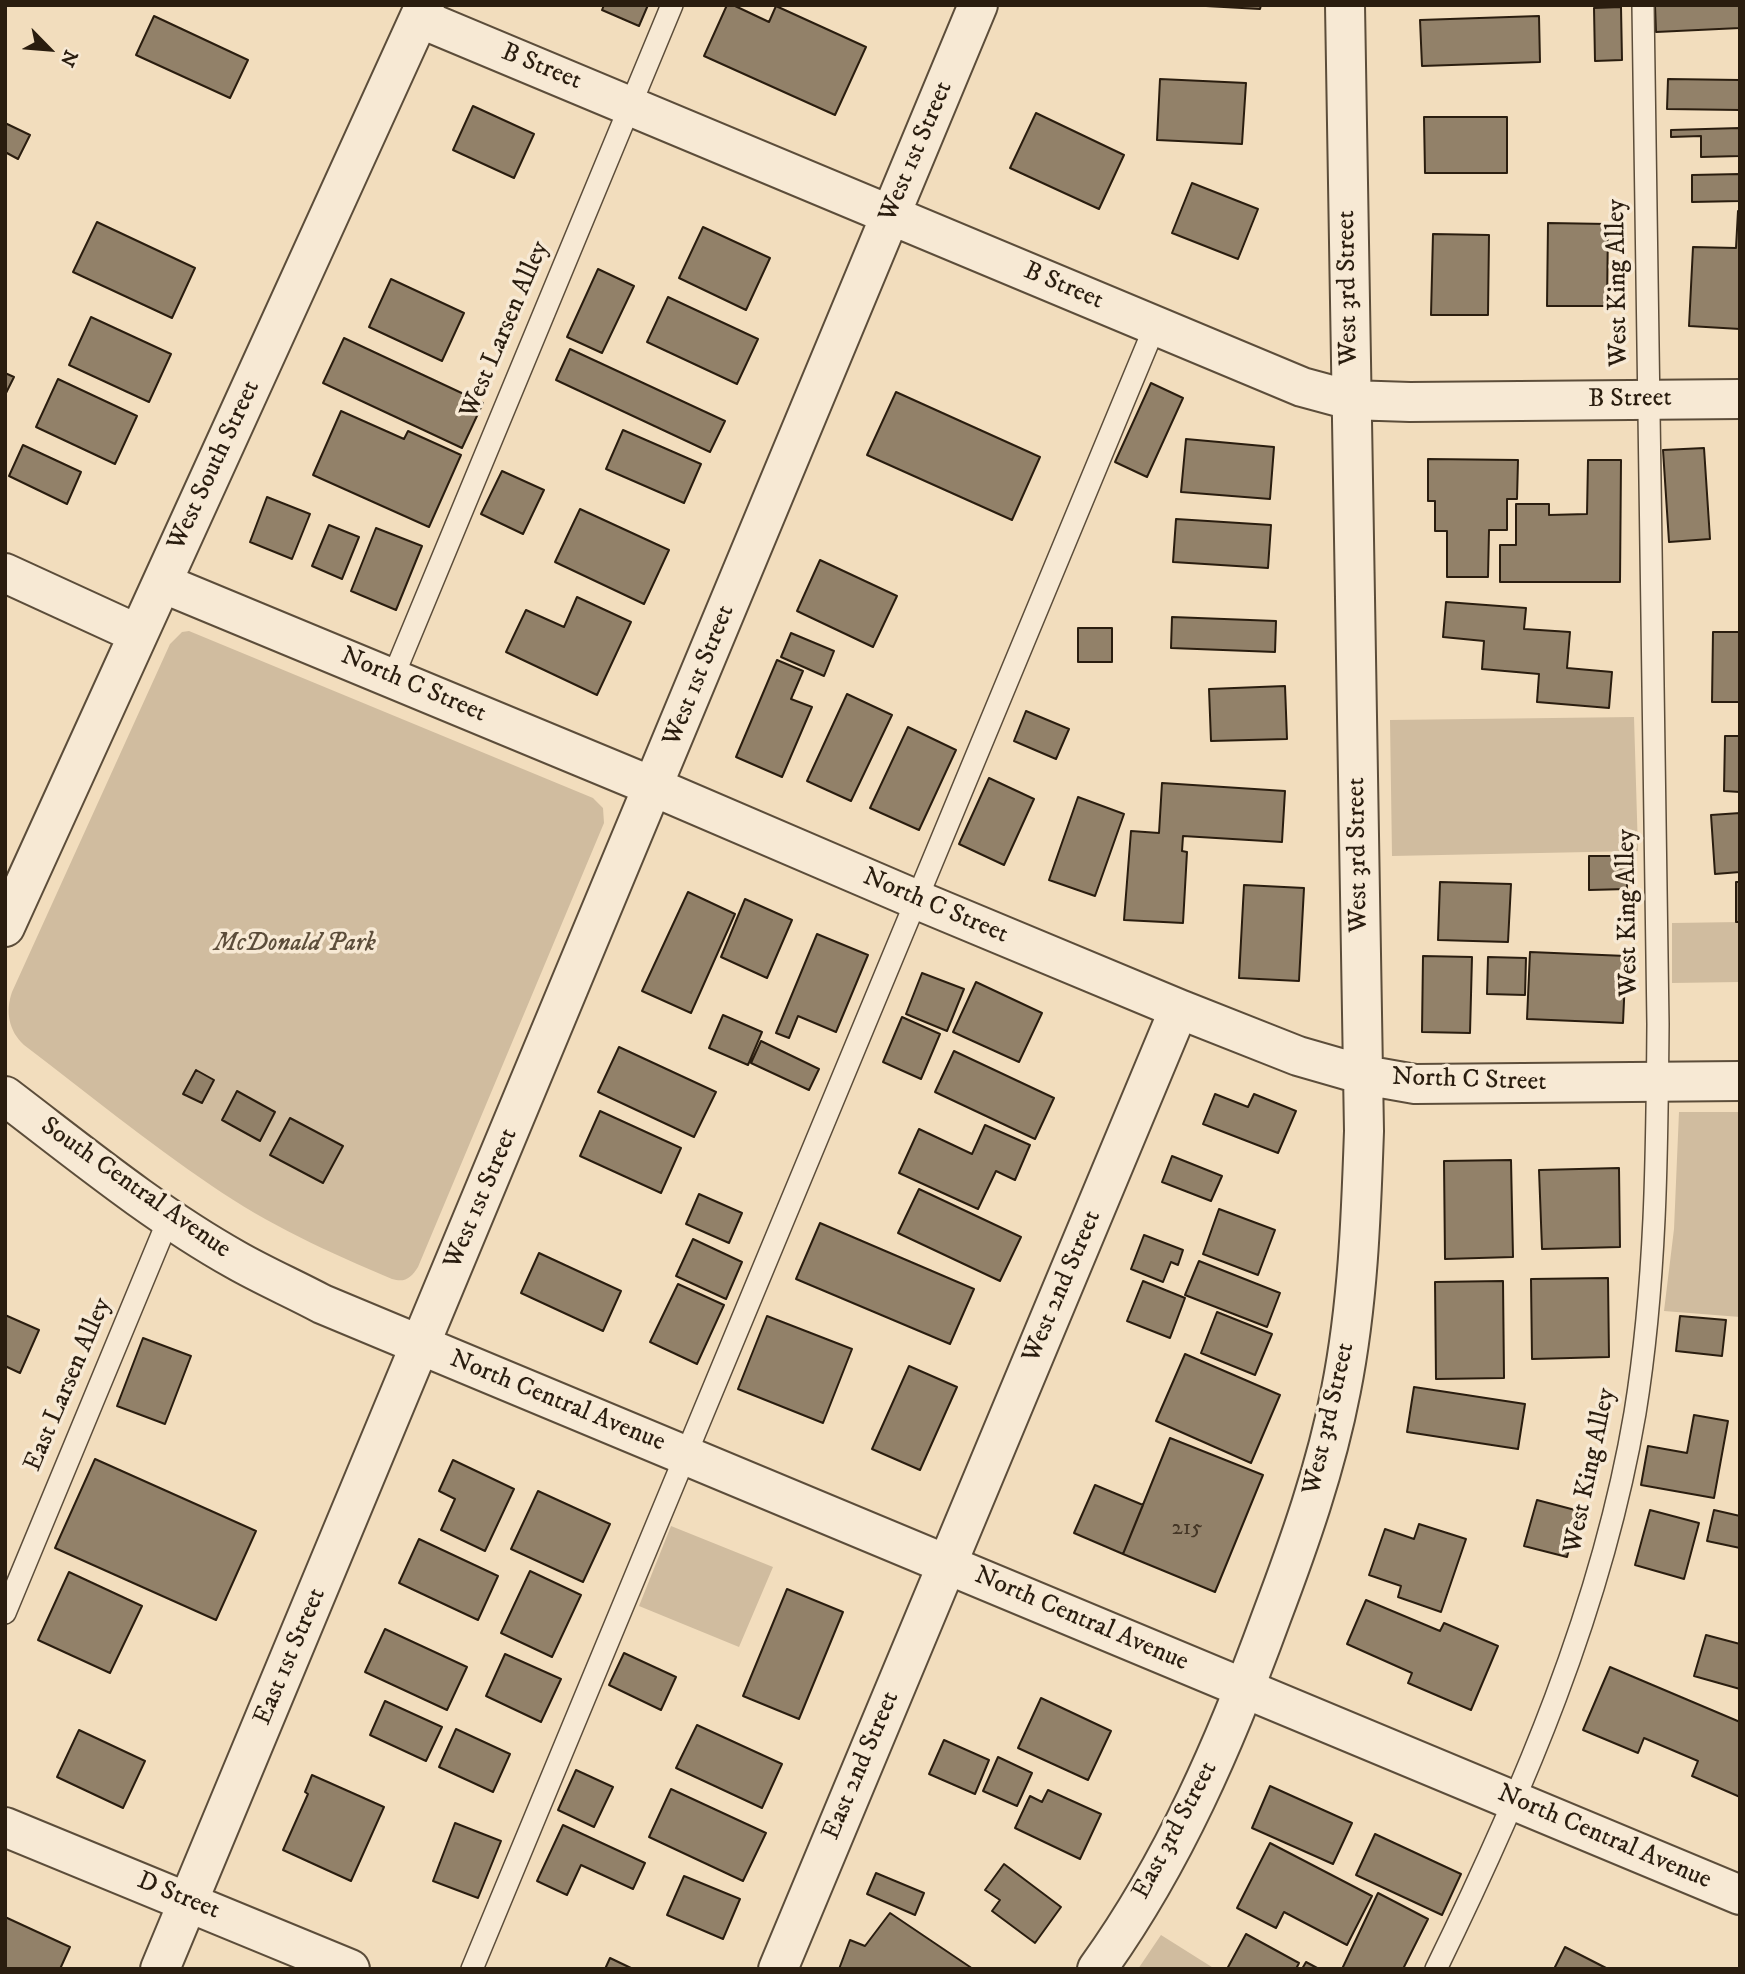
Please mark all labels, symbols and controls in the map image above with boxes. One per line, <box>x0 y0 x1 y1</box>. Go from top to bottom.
north arrow <box>14 14 84 84</box>
street label: B Street <box>496 38 586 98</box>
text: N <box>55 46 82 70</box>
street label: West 1st Street <box>873 77 961 227</box>
street label: West King Alley <box>1602 199 1636 367</box>
street label: West 3rd Street <box>1332 210 1366 366</box>
street label: West Larsen Alley <box>455 237 557 423</box>
street label: B Street <box>1018 256 1108 318</box>
street label: West South Street <box>162 376 268 556</box>
street label: B Street <box>1588 384 1672 416</box>
street label: West 1st Street <box>658 601 742 751</box>
street label: North C Street <box>336 641 490 731</box>
street label: West 3rd Street <box>1342 777 1376 933</box>
street label: West King Alley <box>1612 829 1646 997</box>
street label: North C Street <box>858 862 1012 952</box>
park label: McDonald Park <box>214 929 376 961</box>
street label: North C Street <box>1391 1063 1547 1099</box>
street label: South Central Avenue <box>34 1112 236 1266</box>
street label: West 1st Street <box>438 1124 526 1274</box>
street label: West 2nd Street <box>1017 1206 1109 1368</box>
street label: East Larsen Alley <box>18 1294 120 1476</box>
street label: West 3rd Street <box>1297 1340 1363 1498</box>
street label: North Central Avenue <box>445 1345 669 1459</box>
street label: West King Alley <box>1558 1386 1624 1556</box>
house number: 215 <box>1171 1515 1203 1543</box>
street label: North Central Avenue <box>969 1561 1193 1679</box>
street label: East 1st Street <box>248 1584 334 1730</box>
street label: East 2nd Street <box>817 1687 907 1845</box>
street label: East 3rd Street <box>1127 1757 1225 1905</box>
street label: North Central Avenue <box>1492 1779 1716 1897</box>
street label: D Street <box>132 1866 224 1928</box>

